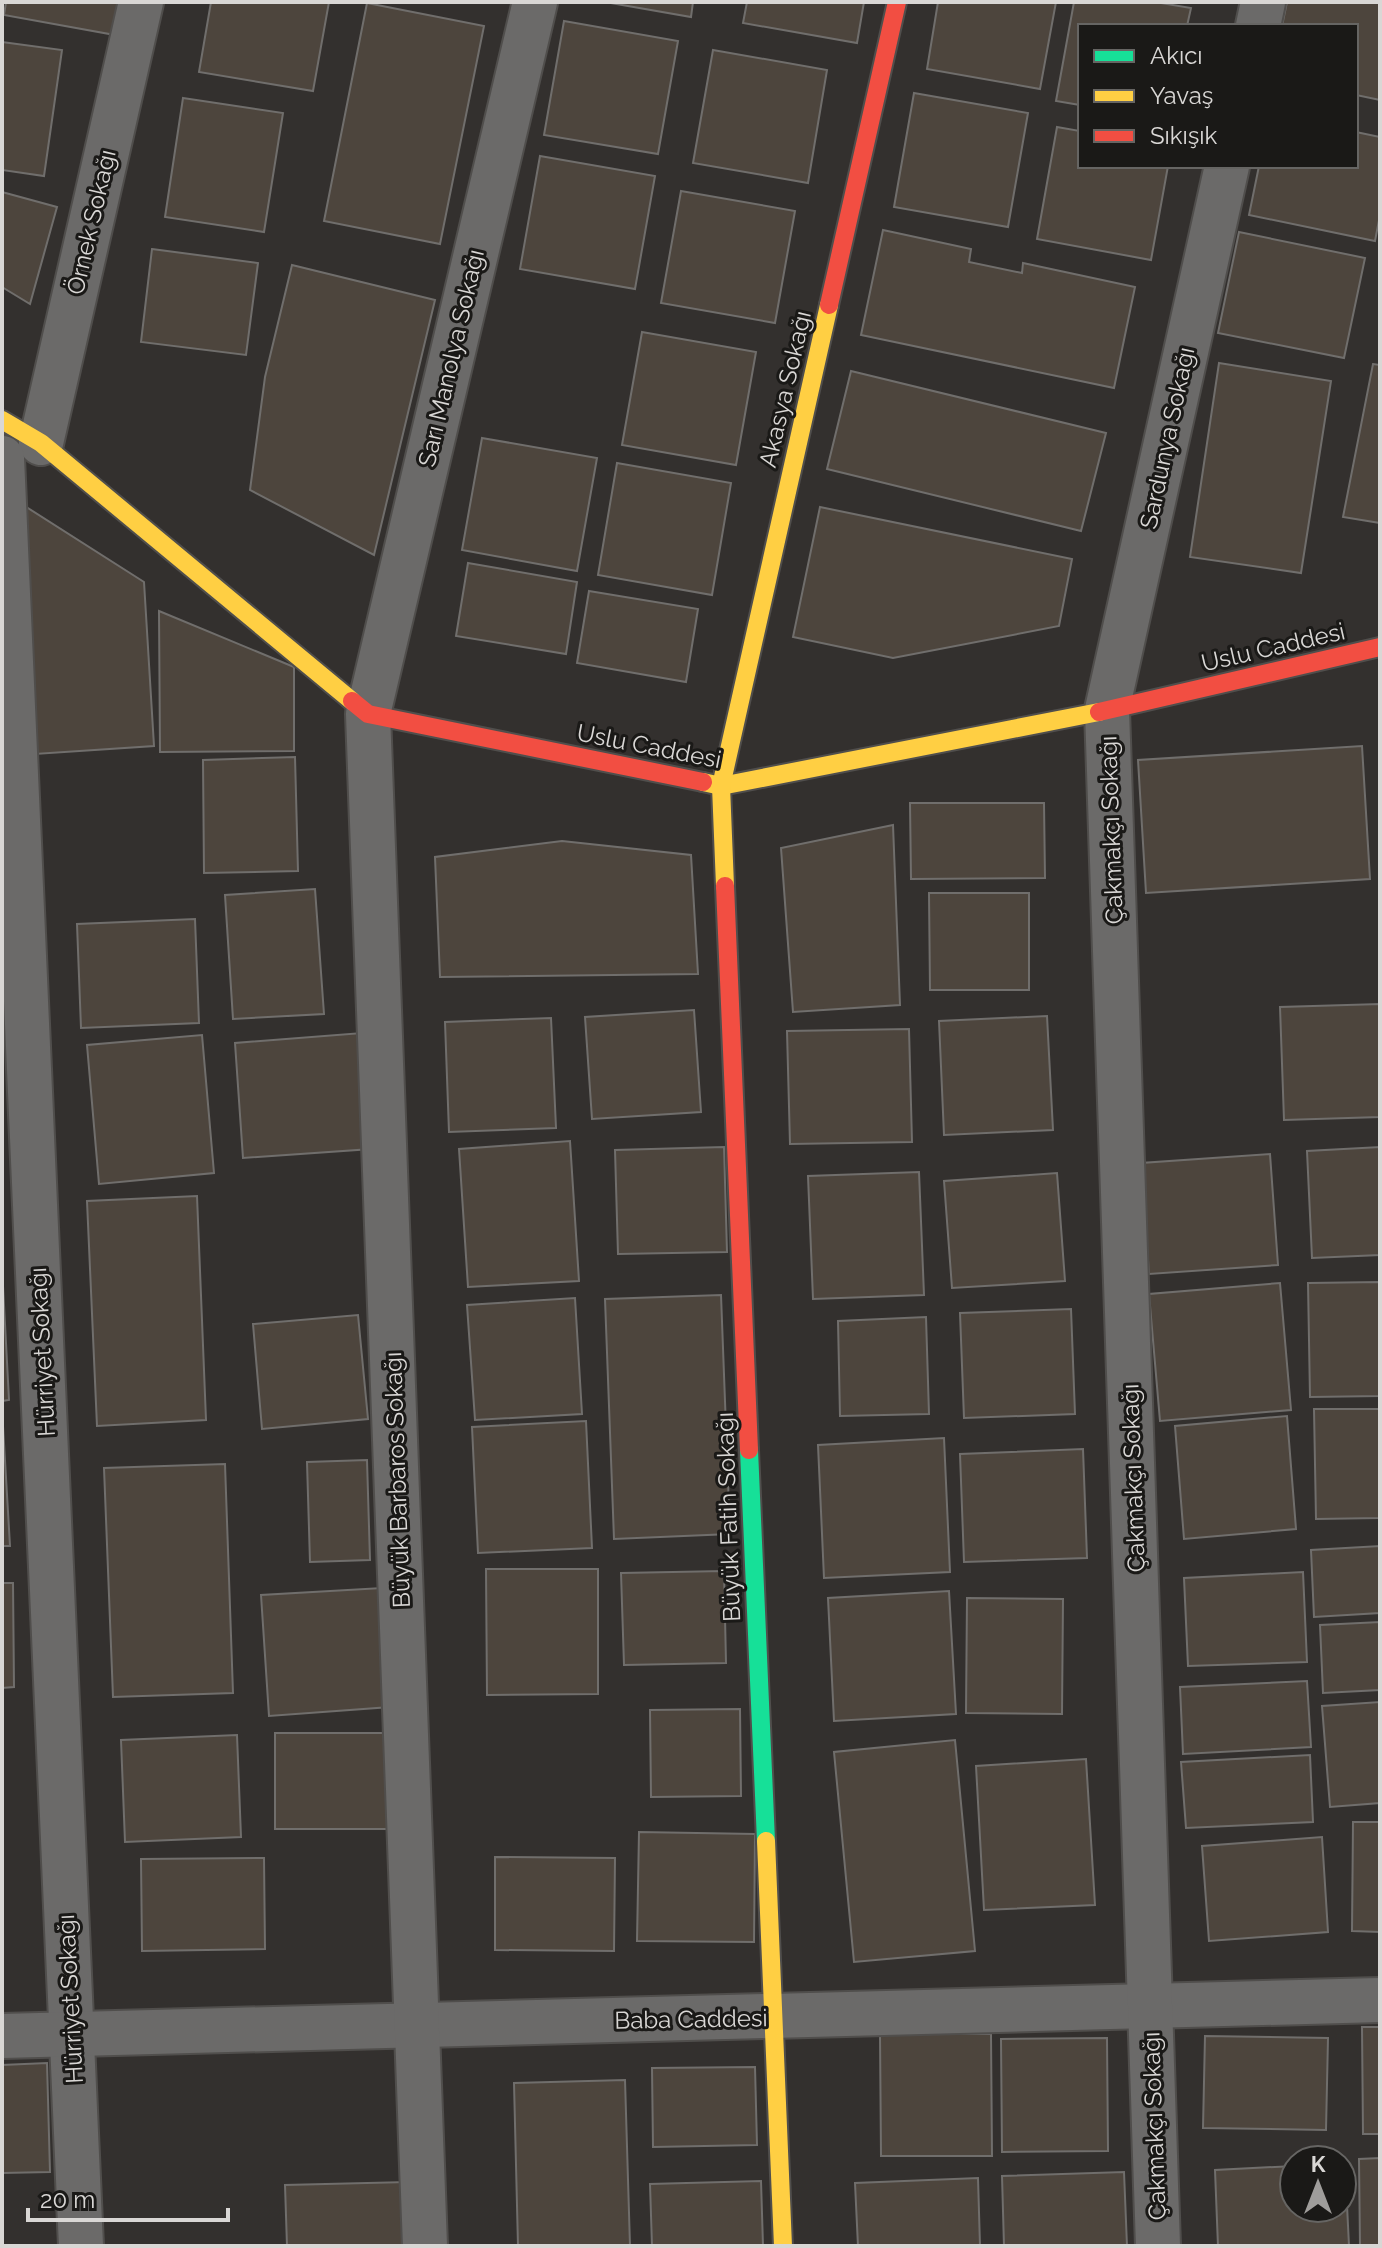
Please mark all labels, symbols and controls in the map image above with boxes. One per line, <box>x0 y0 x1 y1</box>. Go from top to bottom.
legend <box>1078 24 1358 168</box>
text: Akıcı <box>1150 41 1203 70</box>
text: Yavaş <box>1150 81 1213 110</box>
text: Sıkışık <box>1150 121 1218 150</box>
street label: Örnek Sokağı <box>60 147 122 297</box>
street label: Sarı Manolya Sokağı <box>412 246 490 470</box>
street label: Akasya Sokağı <box>753 308 817 470</box>
street label: Sardunya Sokağı <box>1134 344 1200 532</box>
street label: Uslu Caddesi <box>1198 616 1348 678</box>
street label: Uslu Caddesi <box>574 718 724 774</box>
street label: Çakmakçı Sokağı <box>1093 735 1129 925</box>
street label: Hürriyet Sokağı <box>23 1267 61 1437</box>
street label: Büyük Barbaros Sokağı <box>378 1351 416 1609</box>
street label: Çakmakçı Sokağı <box>1115 1383 1151 1573</box>
street label: Büyük Fatih Sokağı <box>710 1412 746 1622</box>
street label: Hürriyet Sokağı <box>51 1914 89 2084</box>
street label: Baba Caddesi <box>614 2003 768 2035</box>
street label: Çakmakçı Sokağı <box>1136 2031 1172 2221</box>
north arrow <box>1278 2144 1358 2224</box>
text: K <box>1311 2151 1326 2177</box>
scale bar <box>28 2172 228 2222</box>
text: 20 m <box>40 2185 95 2214</box>

